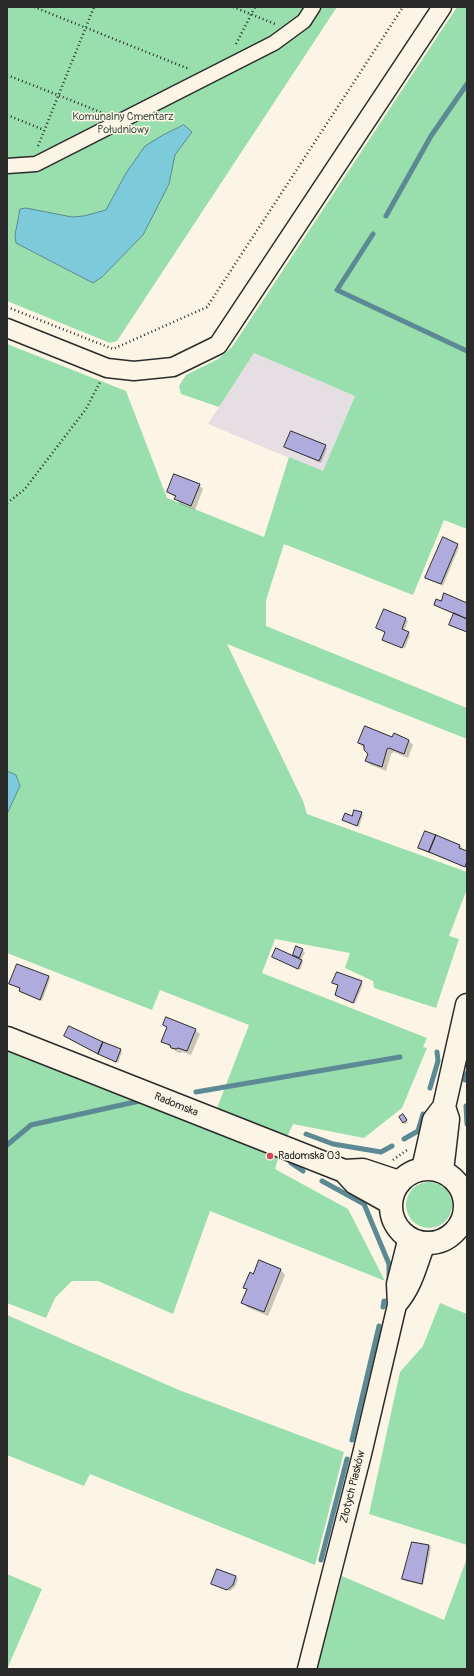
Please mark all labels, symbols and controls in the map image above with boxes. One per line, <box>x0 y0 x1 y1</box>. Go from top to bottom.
park label: Komunalny Cmentarz Południowy <box>72 110 174 136</box>
street label: Radomska <box>152 1090 200 1120</box>
place label: Radomska 03 <box>278 1149 341 1163</box>
marker: Radomska 03 <box>265 1151 275 1161</box>
street label: Złotych Piasków <box>338 1449 368 1525</box>

